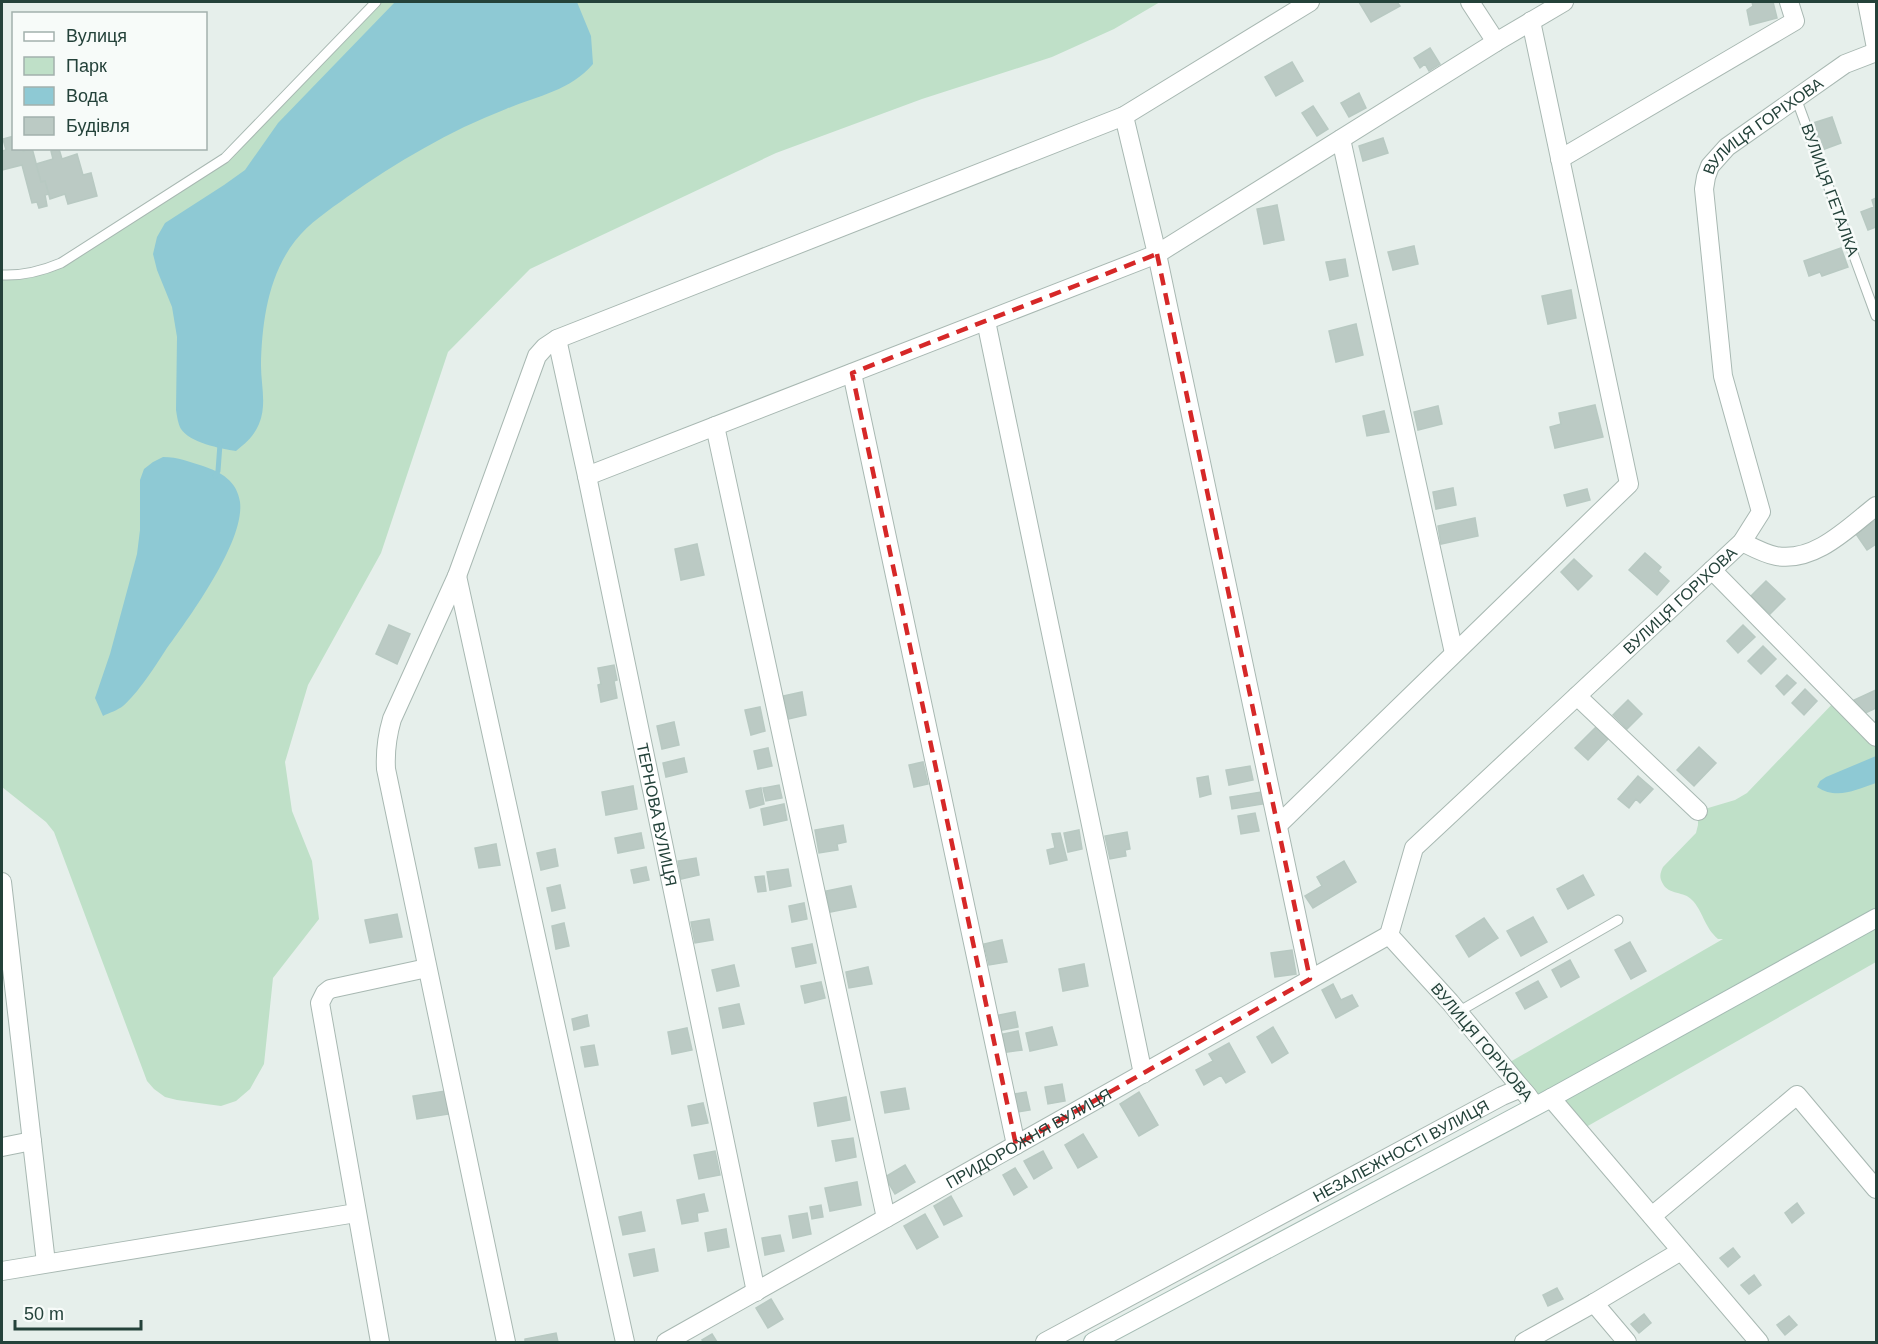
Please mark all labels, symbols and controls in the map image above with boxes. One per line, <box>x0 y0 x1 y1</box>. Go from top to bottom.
legend <box>12 12 207 150</box>
text: Вулиця <box>66 26 127 46</box>
text: Парк <box>66 56 107 76</box>
street label: ВУЛИЦЯ ГОРІХОВА <box>1699 74 1826 176</box>
text: Вода <box>66 86 109 106</box>
text: Будівля <box>66 116 130 136</box>
street label: ВУЛИЦЯ ГЕТАЛКА <box>1798 121 1862 259</box>
street label: ВУЛИЦЯ ГОРІХОВА <box>1620 543 1740 657</box>
street label: ТЕРНОВА ВУЛИЦЯ <box>634 742 680 888</box>
street label: ВУЛИЦЯ ГОРІХОВА <box>1428 980 1536 1105</box>
street label: ПРИДОРОЖНЯ ВУЛИЦЯ <box>943 1085 1114 1191</box>
street label: НЕЗАЛЕЖНОСТІ ВУЛИЦЯ <box>1310 1096 1492 1205</box>
scale bar <box>15 1293 141 1331</box>
text: 50 m <box>24 1304 64 1324</box>

